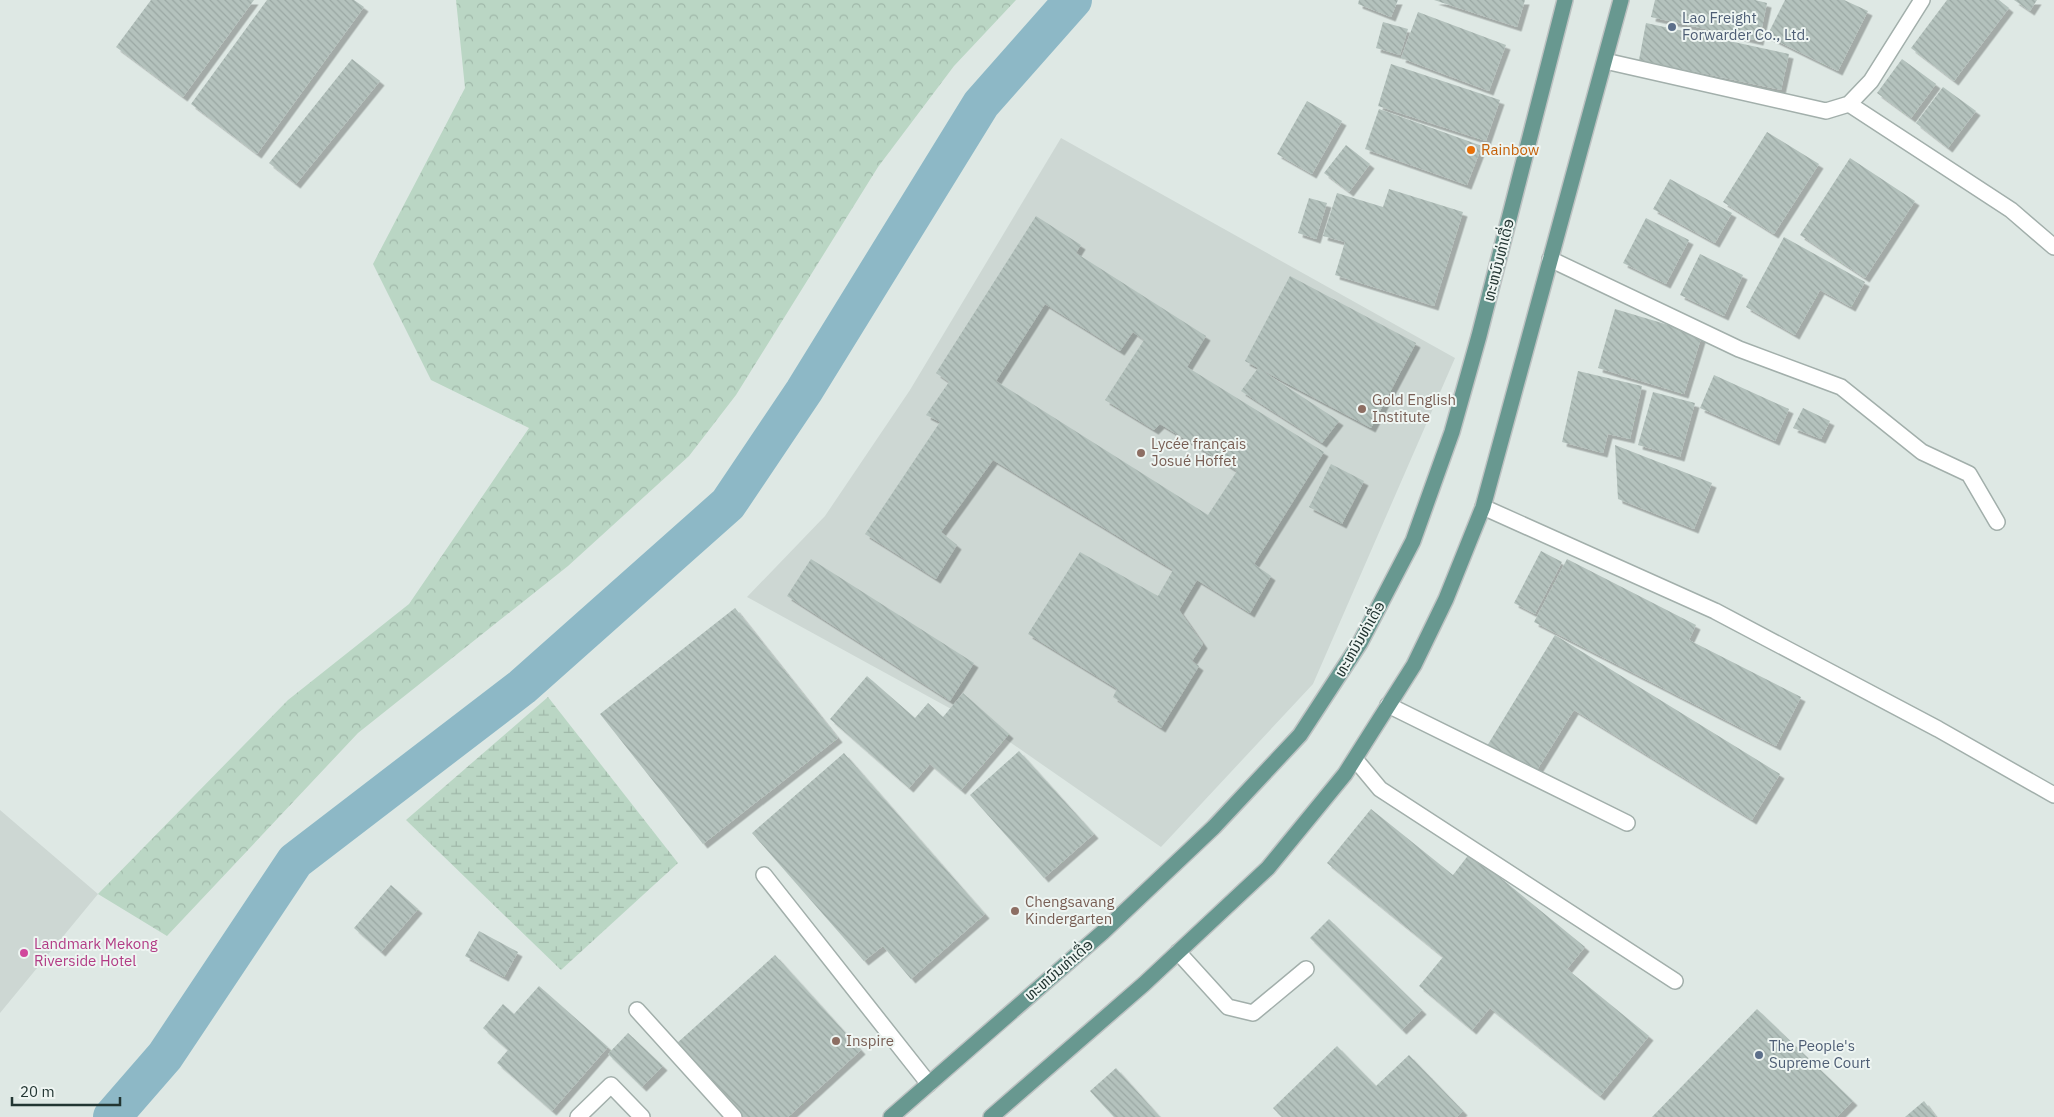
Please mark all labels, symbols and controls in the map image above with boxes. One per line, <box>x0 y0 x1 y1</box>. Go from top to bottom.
place label: Lao Freight Forwarder Co., Ltd. <box>1682 8 1809 44</box>
marker: Lao Freight Forwarder Co., Ltd. <box>1666 21 1678 33</box>
place label: Rainbow <box>1481 140 1540 159</box>
marker: Rainbow <box>1465 144 1477 156</box>
street label: ທະຫນົນທ່າເດື່ອ <box>1477 216 1518 303</box>
place label: Gold English Institute <box>1372 390 1456 426</box>
marker: Gold English Institute <box>1356 403 1368 415</box>
place label: Lycée français Josué Hoffet <box>1151 434 1246 470</box>
marker: Lycée français Josué Hoffet <box>1135 447 1147 459</box>
street label: ທະຫນົນທ່າເດື່ອ <box>1328 596 1389 680</box>
place label: Chengsavang Kindergarten <box>1025 892 1114 928</box>
marker: Chengsavang Kindergarten <box>1009 905 1021 917</box>
street label: ທະຫນົນທ່າເດື່ອ <box>1019 933 1097 1005</box>
place label: Landmark Mekong Riverside Hotel <box>34 934 158 970</box>
marker: Landmark Mekong Riverside Hotel <box>18 947 30 959</box>
place label: Inspire <box>846 1031 894 1050</box>
marker: Inspire <box>830 1035 842 1047</box>
place label: The People's Supreme Court <box>1769 1036 1871 1072</box>
marker: The People's Supreme Court <box>1753 1049 1765 1061</box>
scale bar <box>12 1074 120 1106</box>
text: 20 m <box>20 1082 55 1101</box>

